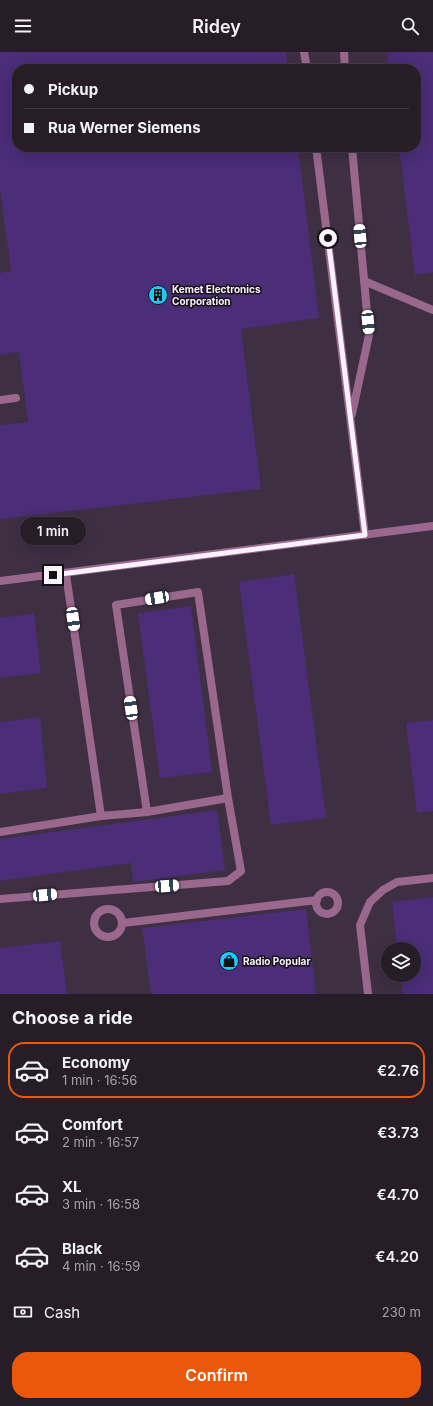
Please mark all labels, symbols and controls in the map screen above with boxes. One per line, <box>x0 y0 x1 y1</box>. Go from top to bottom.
icon: menu <box>12 15 34 37</box>
icon: search <box>399 15 421 37</box>
text: Ridey <box>192 16 241 37</box>
text: Pickup <box>48 80 98 99</box>
text: Rua Werner Siemens <box>48 118 201 137</box>
car <box>353 224 367 248</box>
route start <box>319 229 337 247</box>
place label: Kemet Electronics Corporation <box>172 283 261 307</box>
building icon: Kemet Electronics Corporation <box>147 284 169 306</box>
car <box>361 310 375 334</box>
callout: 1 min <box>20 517 86 545</box>
text: 1 min <box>37 523 69 539</box>
route end <box>44 566 62 584</box>
car <box>144 590 170 606</box>
car <box>65 606 81 632</box>
car <box>123 695 139 721</box>
car <box>155 879 179 893</box>
car <box>33 888 57 902</box>
map controls <box>381 942 421 982</box>
button: layers <box>381 942 421 982</box>
shop icon: Radio Popular <box>218 950 240 972</box>
place label: Radio Popular <box>243 955 311 967</box>
text: Choose a ride <box>12 1007 133 1028</box>
icon: car <box>14 1052 50 1088</box>
text: Economy <box>62 1053 130 1072</box>
text: €2.76 <box>377 1061 419 1080</box>
text: 1 min · 16:56 <box>62 1072 137 1088</box>
icon: car <box>14 1114 50 1150</box>
text: Comfort <box>62 1115 123 1134</box>
text: €3.73 <box>377 1123 419 1142</box>
text: 2 min · 16:57 <box>62 1134 139 1150</box>
icon: car <box>14 1176 50 1212</box>
text: XL <box>62 1177 82 1196</box>
text: €4.70 <box>377 1185 419 1204</box>
text: 3 min · 16:58 <box>62 1196 140 1212</box>
icon: car <box>14 1238 50 1274</box>
text: Black <box>62 1239 102 1258</box>
text: €4.20 <box>375 1247 419 1266</box>
text: 4 min · 16:59 <box>62 1258 140 1274</box>
icon: cash <box>12 1301 34 1323</box>
text: Cash <box>44 1303 80 1322</box>
text: 230 m <box>382 1304 421 1320</box>
button: Confirm <box>12 1352 421 1398</box>

